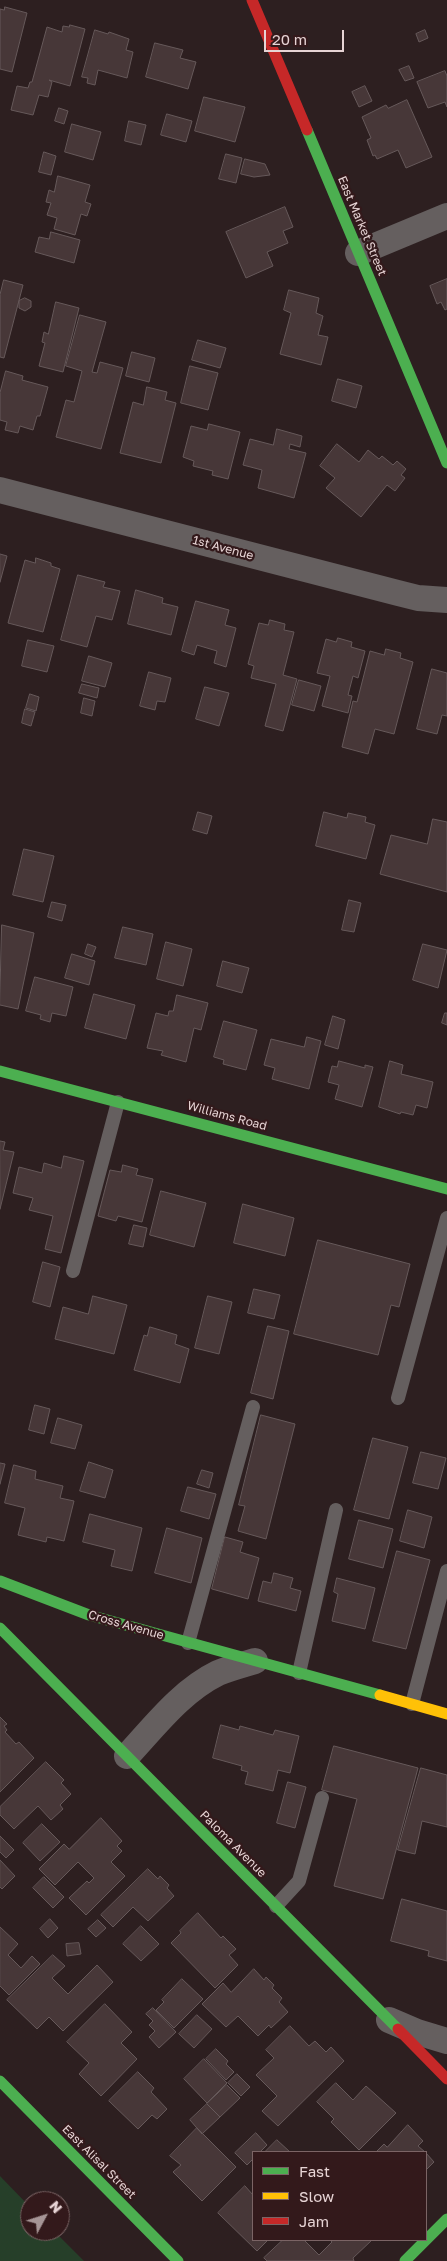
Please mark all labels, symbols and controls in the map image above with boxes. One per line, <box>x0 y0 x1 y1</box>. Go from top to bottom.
scale bar <box>267 20 347 52</box>
text: 20 m <box>272 30 307 48</box>
street label: East Market Street <box>335 174 389 278</box>
street label: 1st Avenue <box>191 533 255 563</box>
street label: Williams Road <box>186 1098 268 1134</box>
street label: Cross Avenue <box>87 1607 165 1643</box>
street label: Paloma Avenue <box>197 1808 269 1880</box>
street label: East Alisal Street <box>59 2122 139 2202</box>
legend <box>252 2151 427 2241</box>
text: Fast <box>299 2162 330 2180</box>
text: Slow <box>299 2187 334 2205</box>
north arrow <box>20 2191 70 2241</box>
text: N <box>46 2197 66 2216</box>
text: Jam <box>299 2212 329 2230</box>

